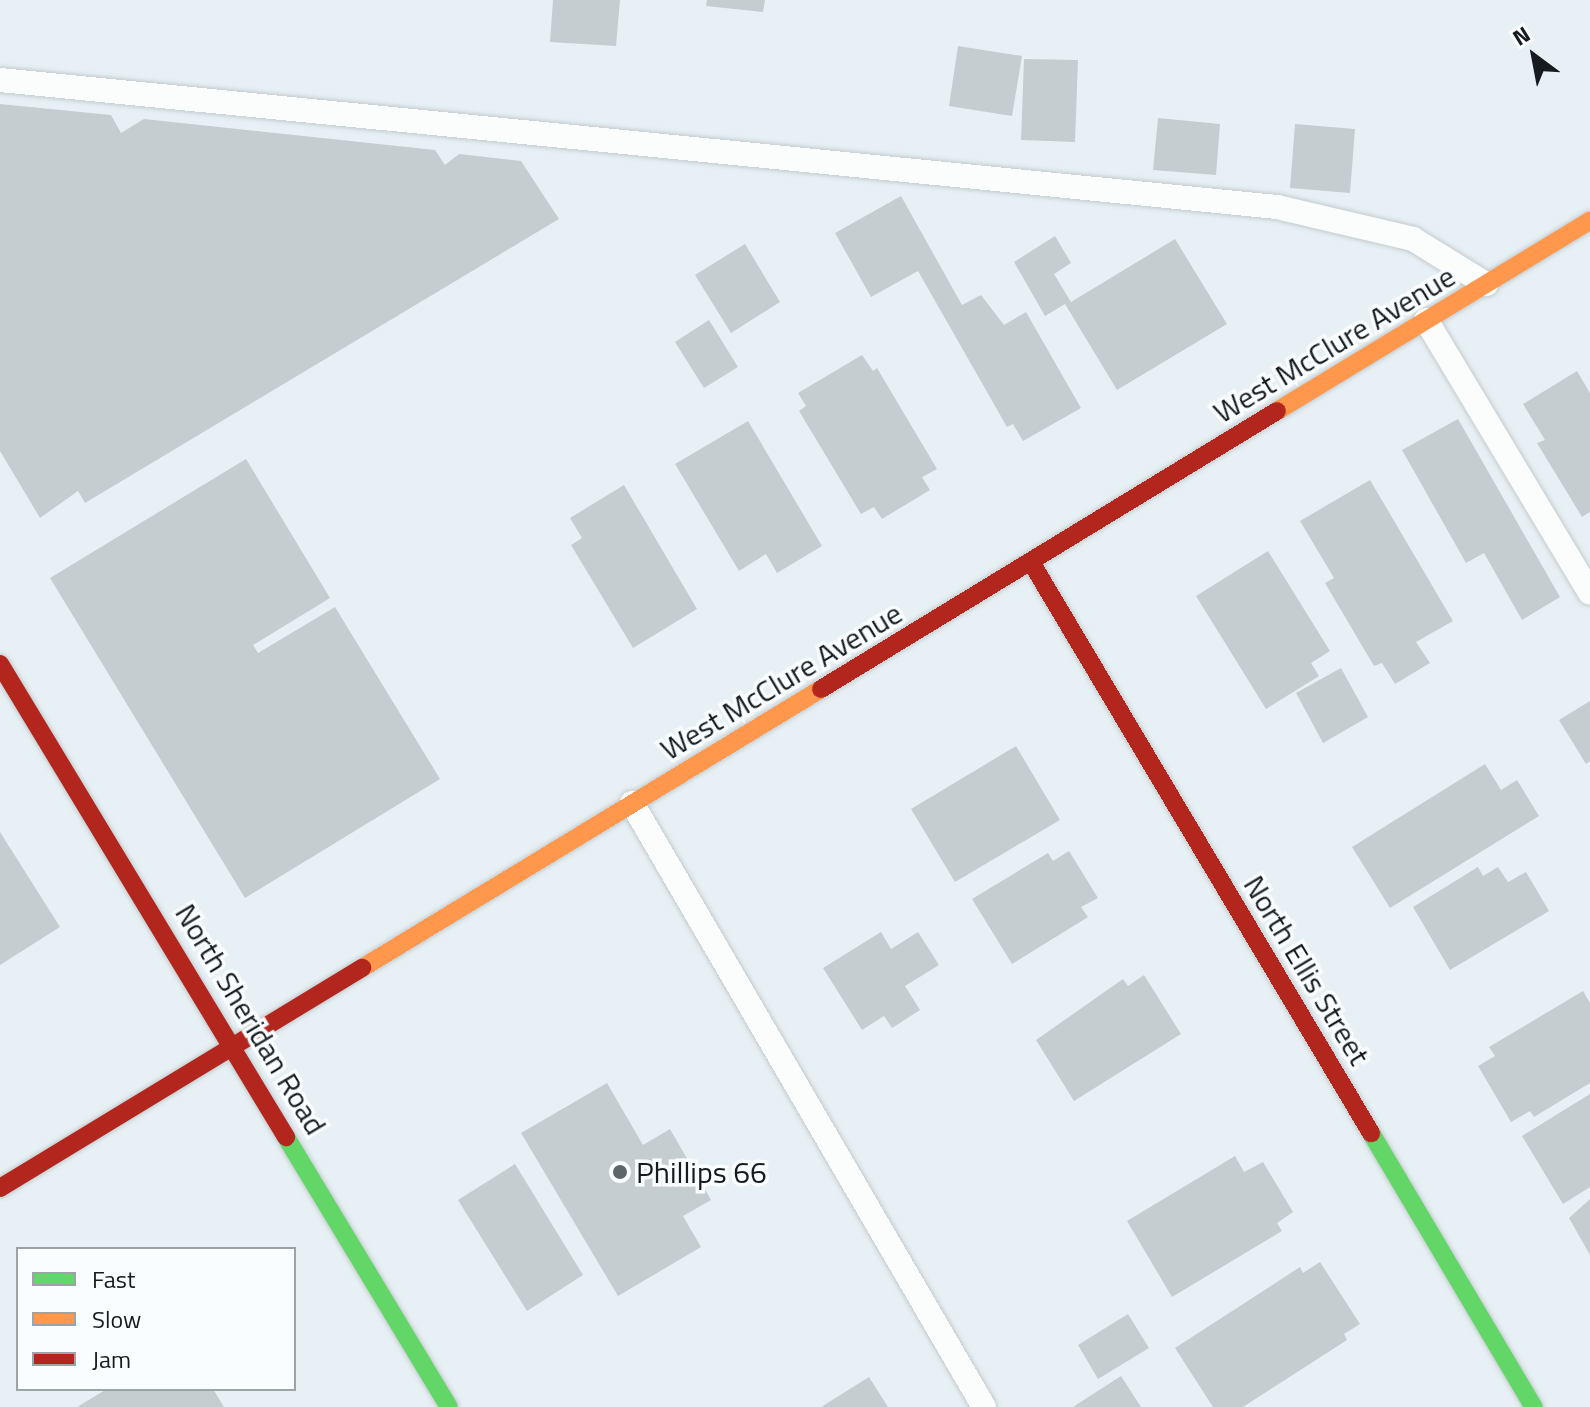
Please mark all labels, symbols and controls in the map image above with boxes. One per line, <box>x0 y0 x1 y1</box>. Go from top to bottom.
north arrow <box>1494 16 1574 96</box>
text: N <box>1506 17 1537 54</box>
street label: West McClure Avenue <box>1207 258 1461 430</box>
street label: West McClure Avenue <box>654 595 908 767</box>
street label: North Ellis Street <box>1236 869 1378 1071</box>
street label: North Sheridan Road <box>168 897 334 1141</box>
place label: Phillips 66 <box>636 1154 767 1190</box>
marker: Phillips 66 <box>611 1163 629 1181</box>
legend <box>16 1247 296 1391</box>
text: Fast <box>92 1261 135 1297</box>
text: Slow <box>92 1301 141 1337</box>
text: Jam <box>92 1341 131 1377</box>

